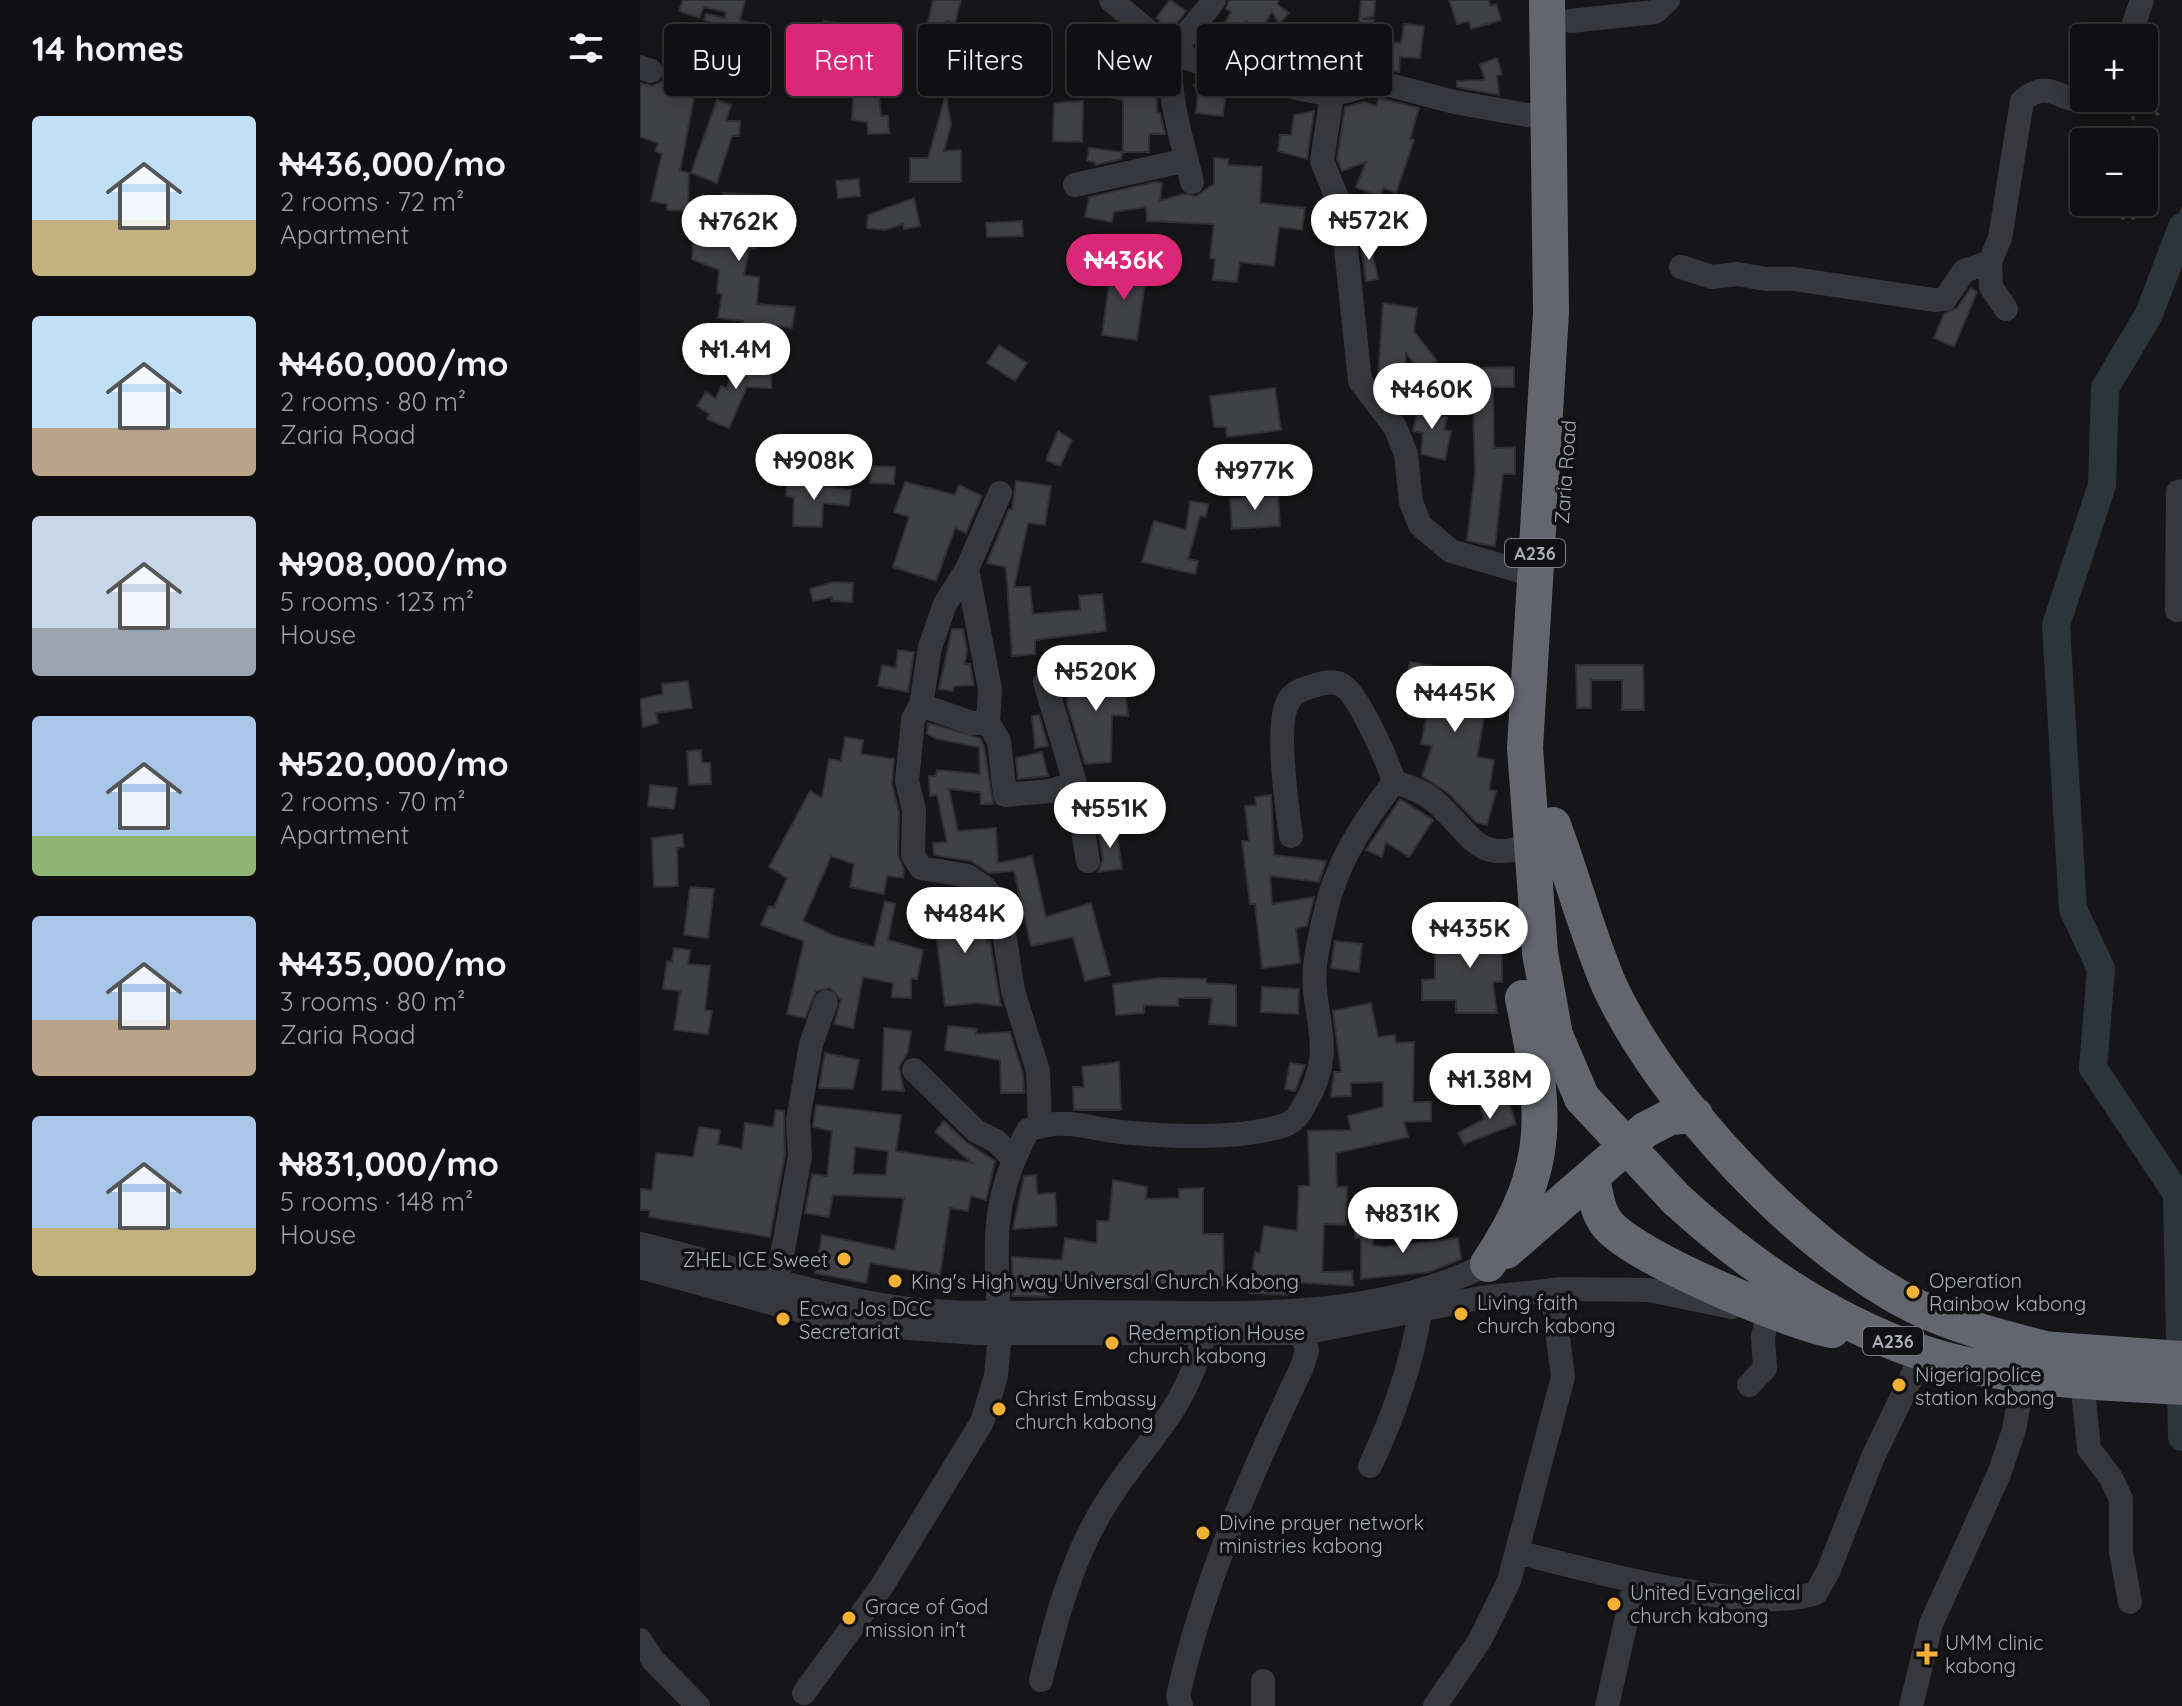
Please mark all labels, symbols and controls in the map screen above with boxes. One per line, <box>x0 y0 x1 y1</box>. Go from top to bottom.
chip: Buy <box>664 24 770 96</box>
chip: Rent <box>786 24 902 96</box>
chip: Filters <box>918 24 1051 96</box>
chip: New <box>1067 24 1181 96</box>
chip: Apartment <box>1197 24 1392 96</box>
map controls <box>2070 24 2158 216</box>
button: + <box>2070 24 2158 112</box>
icon: filters <box>564 26 608 70</box>
text: 14 homes <box>32 27 184 70</box>
button: − <box>2070 128 2158 216</box>
text: ₦436,000/mo <box>280 142 506 185</box>
icon: home <box>96 148 192 244</box>
text: 2 rooms · 72 m² <box>280 185 464 218</box>
pin: ₦572K <box>1313 194 1425 262</box>
pin: ₦762K <box>683 195 795 263</box>
text: ₦572K <box>1329 203 1409 236</box>
text: ₦762K <box>700 204 778 237</box>
text: Apartment <box>280 218 409 251</box>
pin: ₦436K <box>1068 234 1180 302</box>
text: ₦436K <box>1084 243 1164 276</box>
pin: ₦1.4M <box>680 323 792 391</box>
text: ₦1.4M <box>700 332 772 365</box>
text: ₦460,000/mo <box>280 342 509 385</box>
icon: home <box>96 348 192 444</box>
pin: ₦460K <box>1376 363 1488 431</box>
text: ₦460K <box>1391 372 1473 405</box>
text: 2 rooms · 80 m² <box>280 385 466 418</box>
text: Zaria Road <box>280 418 415 451</box>
street label: Zaria Road <box>1549 419 1581 525</box>
pin: ₦908K <box>758 434 870 502</box>
text: ₦908K <box>773 443 855 476</box>
pin: ₦977K <box>1199 444 1311 512</box>
text: ₦977K <box>1216 453 1294 486</box>
road number: A236 <box>1505 539 1565 567</box>
text: ₦908,000/mo <box>280 542 508 585</box>
icon: home <box>96 548 192 644</box>
text: 5 rooms · 123 m² <box>280 585 474 618</box>
text: House <box>280 618 356 651</box>
pin: ₦520K <box>1040 645 1152 713</box>
text: ₦520K <box>1055 654 1137 687</box>
pin: ₦445K <box>1399 666 1511 734</box>
text: ₦445K <box>1414 675 1496 708</box>
text: ₦520,000/mo <box>280 742 509 785</box>
icon: home <box>96 748 192 844</box>
pin: ₦551K <box>1054 782 1166 850</box>
text: 2 rooms · 70 m² <box>280 785 465 818</box>
text: ₦551K <box>1072 791 1148 824</box>
text: Apartment <box>280 818 409 851</box>
pin: ₦484K <box>909 887 1021 955</box>
text: ₦484K <box>925 896 1005 929</box>
pin: ₦435K <box>1414 902 1526 970</box>
text: ₦435K <box>1430 911 1510 944</box>
text: ₦435,000/mo <box>280 942 507 985</box>
icon: home <box>96 948 192 1044</box>
text: 3 rooms · 80 m² <box>280 985 465 1018</box>
text: Zaria Road <box>280 1018 415 1051</box>
pin: ₦1.38M <box>1425 1053 1555 1121</box>
text: ₦1.38M <box>1447 1062 1533 1095</box>
text: ₦831,000/mo <box>280 1142 499 1185</box>
icon: home <box>96 1148 192 1244</box>
text: 5 rooms · 148 m² <box>280 1185 473 1218</box>
pin: ₦831K <box>1347 1187 1459 1255</box>
text: ₦831K <box>1366 1196 1440 1229</box>
text: House <box>280 1218 356 1251</box>
place label: ZHEL ICE Sweet <box>683 1247 828 1272</box>
marker: ZHEL ICE Sweet <box>835 1250 853 1268</box>
place label: Operation Rainbow kabong <box>1929 1268 2086 1316</box>
place label: King's High way Universal Church Kabong <box>911 1269 1299 1294</box>
marker: King's High way Universal Church Kabong <box>886 1272 904 1290</box>
marker: Operation Rainbow kabong <box>1904 1283 1922 1301</box>
place label: Living faith church kabong <box>1477 1290 1616 1338</box>
place label: Ecwa Jos DCC Secretariat <box>799 1296 932 1344</box>
marker: Living faith church kabong <box>1452 1305 1470 1323</box>
marker: Ecwa Jos DCC Secretariat <box>774 1310 792 1328</box>
place label: Redemption House church kabong <box>1128 1320 1305 1368</box>
road number: A236 <box>1863 1327 1923 1355</box>
marker: Redemption House church kabong <box>1103 1334 1121 1352</box>
place label: Nigeria police station kabong <box>1915 1362 2054 1410</box>
marker: Nigeria police station kabong <box>1890 1376 1908 1394</box>
place label: Christ Embassy church kabong <box>1015 1386 1157 1434</box>
marker: Christ Embassy church kabong <box>990 1400 1008 1418</box>
place label: Divine prayer network ministries kabong <box>1219 1510 1424 1558</box>
marker: Divine prayer network ministries kabong <box>1194 1524 1212 1542</box>
place label: United Evangelical church kabong <box>1630 1580 1800 1628</box>
place label: Grace of God mission in't <box>865 1594 988 1642</box>
marker: United Evangelical church kabong <box>1605 1595 1623 1613</box>
marker: Grace of God mission in't <box>840 1609 858 1627</box>
place label: UMM clinic kabong <box>1945 1630 2043 1678</box>
marker: UMM clinic kabong <box>1916 1643 1938 1665</box>

